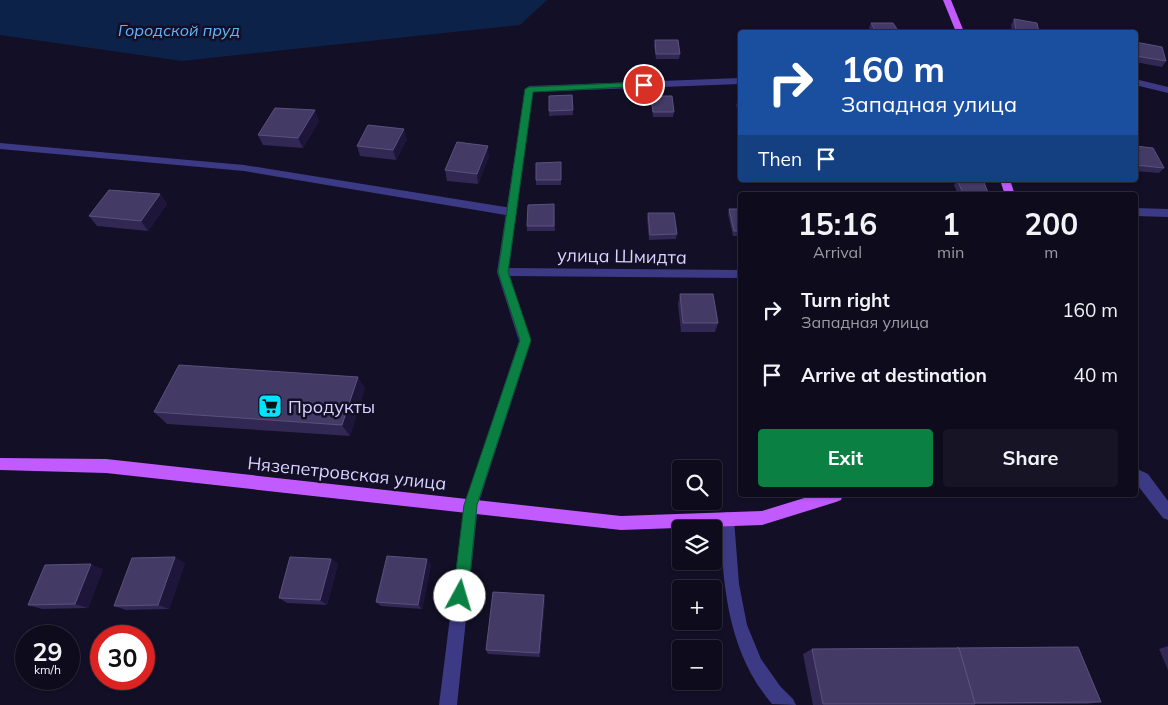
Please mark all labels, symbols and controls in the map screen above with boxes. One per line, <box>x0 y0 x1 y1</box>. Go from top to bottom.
water label: Городской пруд <box>118 20 240 40</box>
text: 160 m <box>841 47 945 91</box>
icon: right <box>758 50 823 115</box>
pin <box>623 64 665 106</box>
icon: arrive <box>630 71 658 99</box>
text: Западная улица <box>841 90 1017 118</box>
icon: arrive <box>812 145 840 173</box>
text: Then <box>758 147 802 171</box>
text: 15:16 <box>798 205 877 243</box>
text: 1 <box>942 205 960 243</box>
text: 200 <box>1024 205 1078 243</box>
text: Arrival <box>813 242 862 262</box>
text: min <box>937 242 964 262</box>
text: m <box>1044 242 1058 262</box>
street label: улица Шмидта <box>557 243 687 269</box>
text: Turn right <box>801 288 890 312</box>
icon: right <box>758 296 786 324</box>
text: 160 m <box>1062 298 1118 322</box>
text: Западная улица <box>801 312 929 332</box>
icon: arrive <box>758 361 786 389</box>
text: Arrive at destination <box>801 363 987 387</box>
text: 40 m <box>1074 363 1118 387</box>
supermarket icon: Продукты <box>257 393 283 419</box>
place label: Продукты <box>288 395 375 418</box>
button: Exit <box>758 429 933 487</box>
button: Share <box>943 429 1118 487</box>
street label: Нязепетровская улица <box>246 451 448 495</box>
map controls <box>672 460 722 690</box>
button: search <box>672 460 722 510</box>
button: layers <box>672 520 722 570</box>
position arrow <box>433 569 485 621</box>
button: + <box>672 580 722 630</box>
speed limit sign: 30 <box>90 625 155 690</box>
text: 29 <box>32 636 63 667</box>
button: − <box>672 640 722 690</box>
text: km/h <box>34 662 61 677</box>

